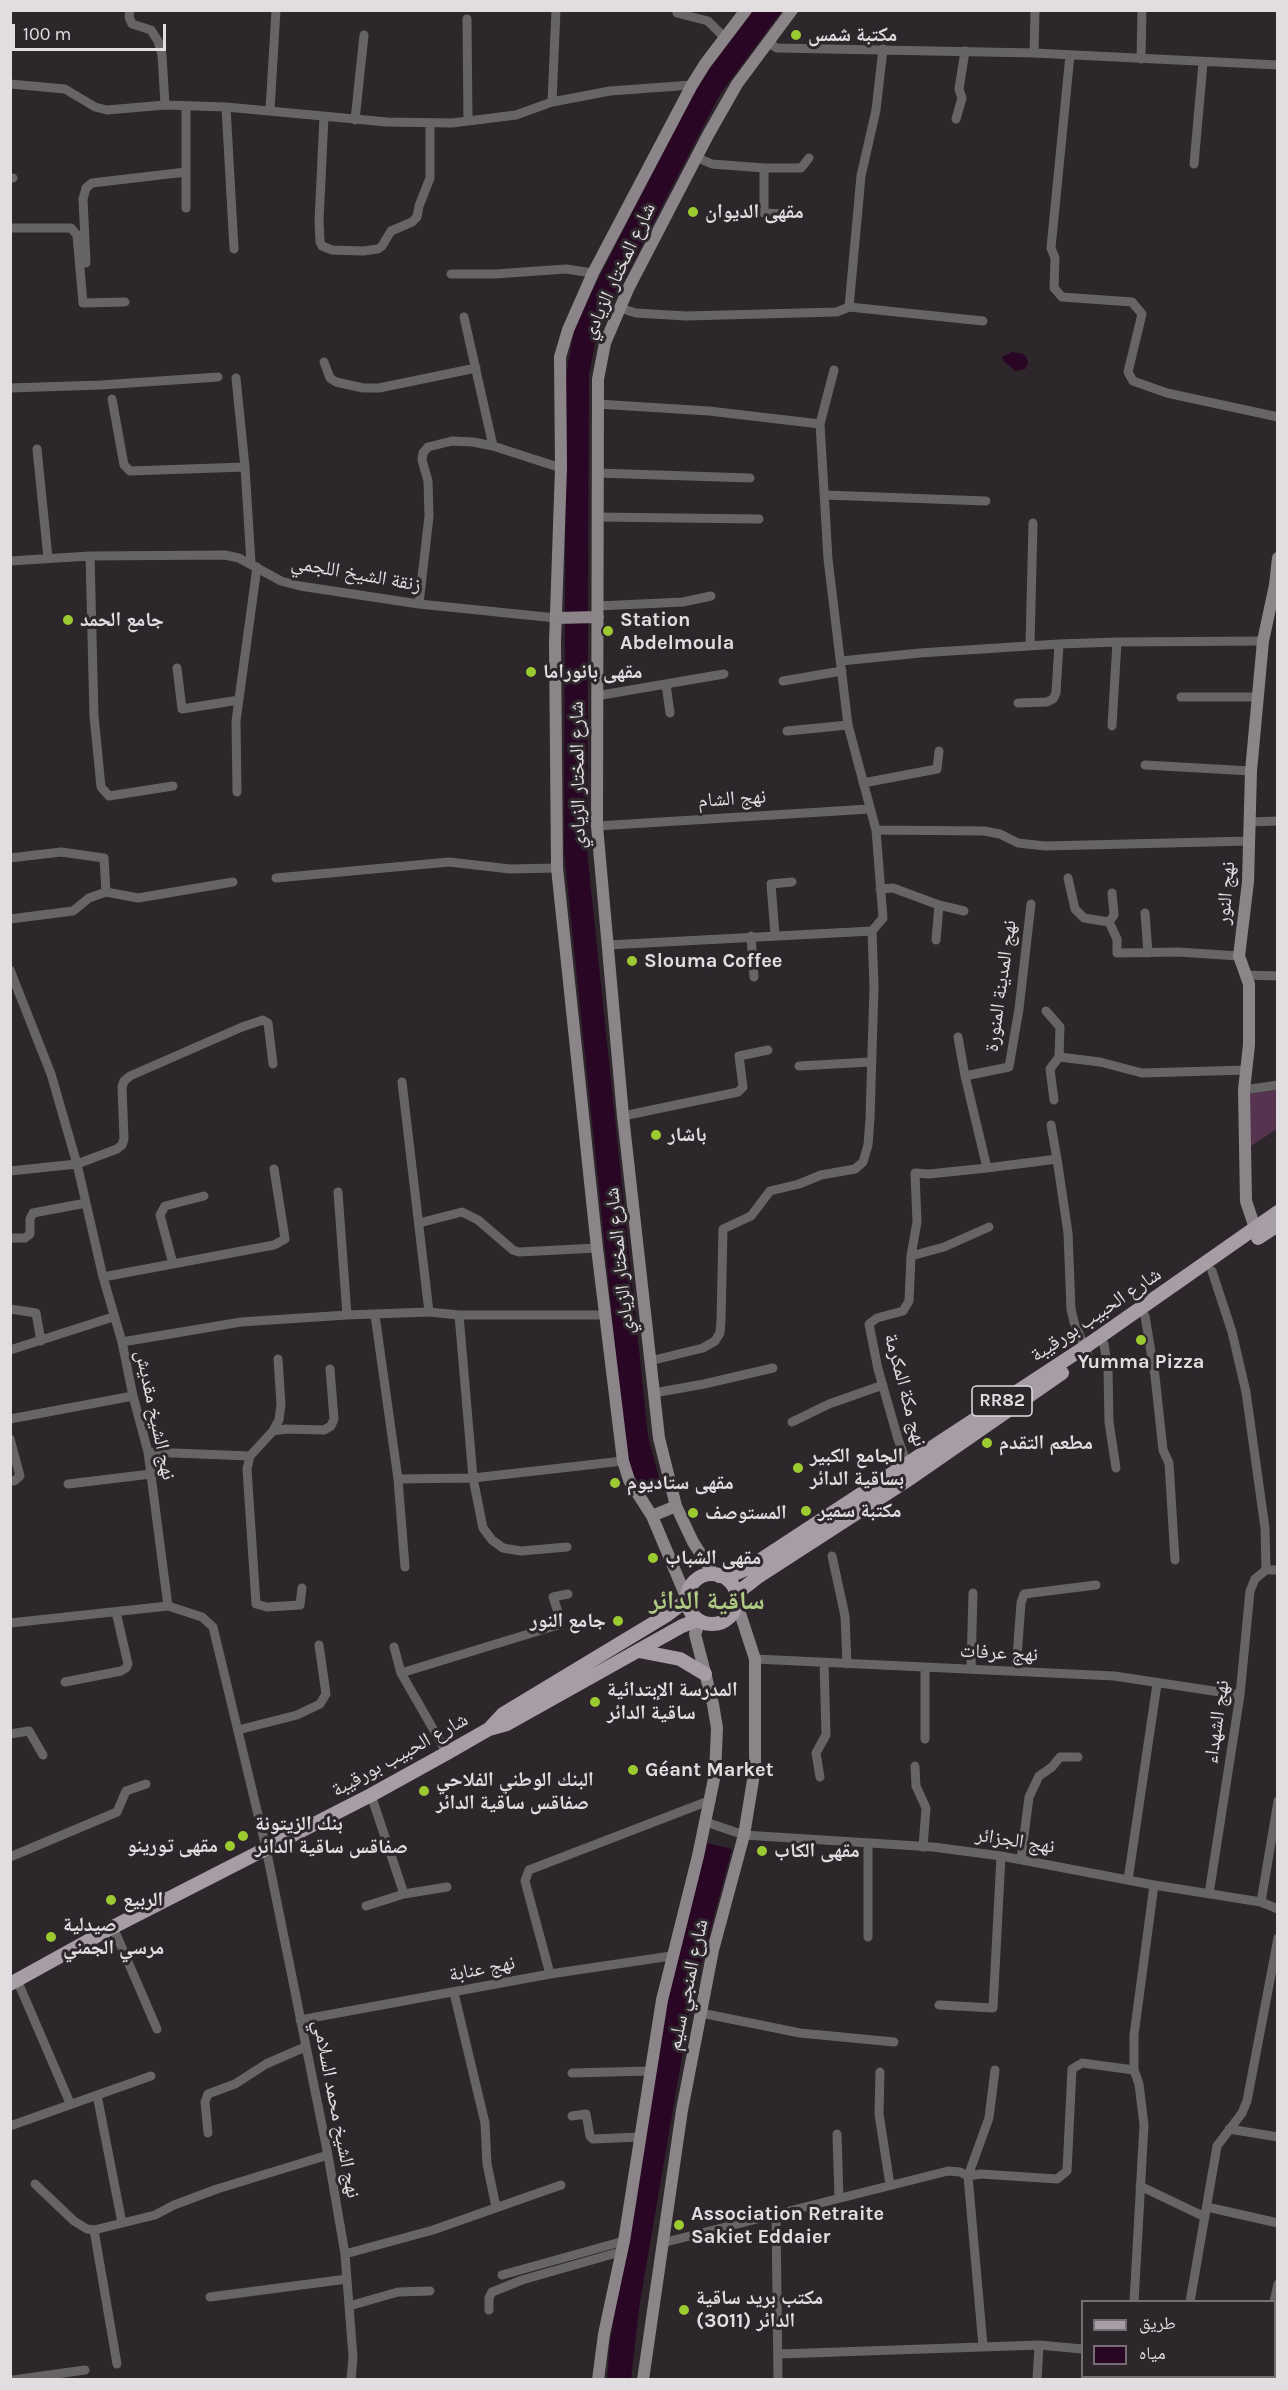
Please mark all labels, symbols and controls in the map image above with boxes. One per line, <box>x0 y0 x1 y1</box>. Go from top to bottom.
scale bar <box>15 12 170 50</box>
text: 100 m <box>23 23 71 45</box>
place label: مكتبة شمس <box>808 23 897 47</box>
marker: مكتبة شمس <box>789 28 803 42</box>
street label: شارع المختار الزيادي <box>577 199 661 343</box>
place label: مقهى الديوان <box>705 200 804 224</box>
marker: مقهى الديوان <box>686 205 700 219</box>
street label: زنقة الشيخ اللجمي <box>289 551 423 597</box>
place label: جامع الحمد <box>80 608 164 632</box>
place label: Station Abdelmoula <box>620 608 734 655</box>
marker: جامع الحمد <box>61 613 75 627</box>
marker: Station Abdelmoula <box>601 624 615 638</box>
place label: مقهى بانوراما <box>543 660 642 684</box>
marker: مقهى بانوراما <box>524 665 538 679</box>
street label: شارع المختار الزيادي <box>565 701 591 849</box>
street label: نهج الشام <box>697 785 767 813</box>
street label: نهج النور <box>1211 861 1241 925</box>
street label: نهج المدينة المنورة <box>980 919 1022 1053</box>
place label: Slouma Coffee <box>644 949 782 973</box>
marker: Slouma Coffee <box>625 954 639 968</box>
place label: باشار <box>668 1123 707 1147</box>
marker: باشار <box>649 1128 663 1142</box>
street label: شارع المختار الزيادي <box>600 1186 640 1336</box>
street label: شارع الحبيب بورقيبة <box>1026 1262 1166 1368</box>
street label: نهج مكة المكرمة <box>878 1331 932 1449</box>
marker: Yumma Pizza <box>1134 1333 1148 1347</box>
street label: نهج الشيخ مقديش <box>130 1348 180 1482</box>
place label: Yumma Pizza <box>1078 1350 1204 1374</box>
road number: RR82 <box>972 1386 1032 1416</box>
place label: مطعم التقدم <box>999 1431 1093 1455</box>
marker: مطعم التقدم <box>980 1436 994 1450</box>
place label: الجامع الكبير بساقية الدائر <box>810 1444 904 1491</box>
marker: الجامع الكبير بساقية الدائر <box>791 1461 805 1475</box>
place label: مقهى ستاديوم <box>627 1471 734 1495</box>
marker: مقهى ستاديوم <box>608 1476 622 1490</box>
place label: مكتبة سمير <box>818 1499 902 1523</box>
place label: المستوصف <box>705 1501 787 1525</box>
marker: مكتبة سمير <box>799 1504 813 1518</box>
marker: المستوصف <box>686 1506 700 1520</box>
place label: مقهى الشباب <box>665 1546 761 1570</box>
marker: مقهى الشباب <box>646 1551 660 1565</box>
district label: ساقية الدائر <box>649 1586 765 1618</box>
place label: جامع النور <box>530 1609 606 1633</box>
marker: جامع النور <box>611 1614 625 1628</box>
street label: نهج عرفات <box>959 1639 1039 1667</box>
place label: المدرسة الإبتدائية ساقية الدائر <box>607 1678 738 1725</box>
street label: نهج الشهداء <box>1199 1679 1235 1765</box>
marker: المدرسة الإبتدائية ساقية الدائر <box>588 1695 602 1709</box>
street label: شارع الحبيب بورقيبة <box>328 1708 472 1802</box>
place label: Géant Market <box>645 1758 774 1782</box>
marker: Géant Market <box>626 1763 640 1777</box>
place label: البنك الوطني الفلاحي صفاقس ساقية الدائر <box>436 1768 594 1815</box>
marker: البنك الوطني الفلاحي صفاقس ساقية الدائر <box>417 1784 431 1798</box>
place label: بنك الزيتونة صفاقس ساقية الدائر <box>255 1812 408 1859</box>
street label: نهج الجزائر <box>974 1823 1056 1859</box>
marker: بنك الزيتونة صفاقس ساقية الدائر <box>236 1829 250 1843</box>
place label: مقهى تورينو <box>127 1834 218 1858</box>
marker: مقهى تورينو <box>223 1839 237 1853</box>
place label: مقهى الكاب <box>774 1839 860 1863</box>
marker: مقهى الكاب <box>755 1844 769 1858</box>
place label: الربيع <box>123 1888 163 1912</box>
marker: الربيع <box>104 1893 118 1907</box>
place label: صيدلية مرسي الجمني <box>63 1913 164 1960</box>
street label: شارع المنجي سليم <box>662 1917 714 2053</box>
marker: صيدلية مرسي الجمني <box>44 1930 58 1944</box>
street label: نهج عنابة <box>447 1951 517 1987</box>
street label: نهج الشيخ محمد السلامي <box>307 2018 365 2200</box>
place label: Association Retraite Sakiet Eddaier <box>691 2202 884 2249</box>
marker: Association Retraite Sakiet Eddaier <box>672 2218 686 2232</box>
place label: مكتب بريد ساقية الدائر (3011) <box>696 2286 823 2333</box>
legend <box>1081 2300 1276 2378</box>
marker: مكتب بريد ساقية الدائر (3011) <box>677 2303 691 2317</box>
text: طريق <box>1139 2312 1176 2334</box>
text: مياه <box>1139 2342 1166 2364</box>

